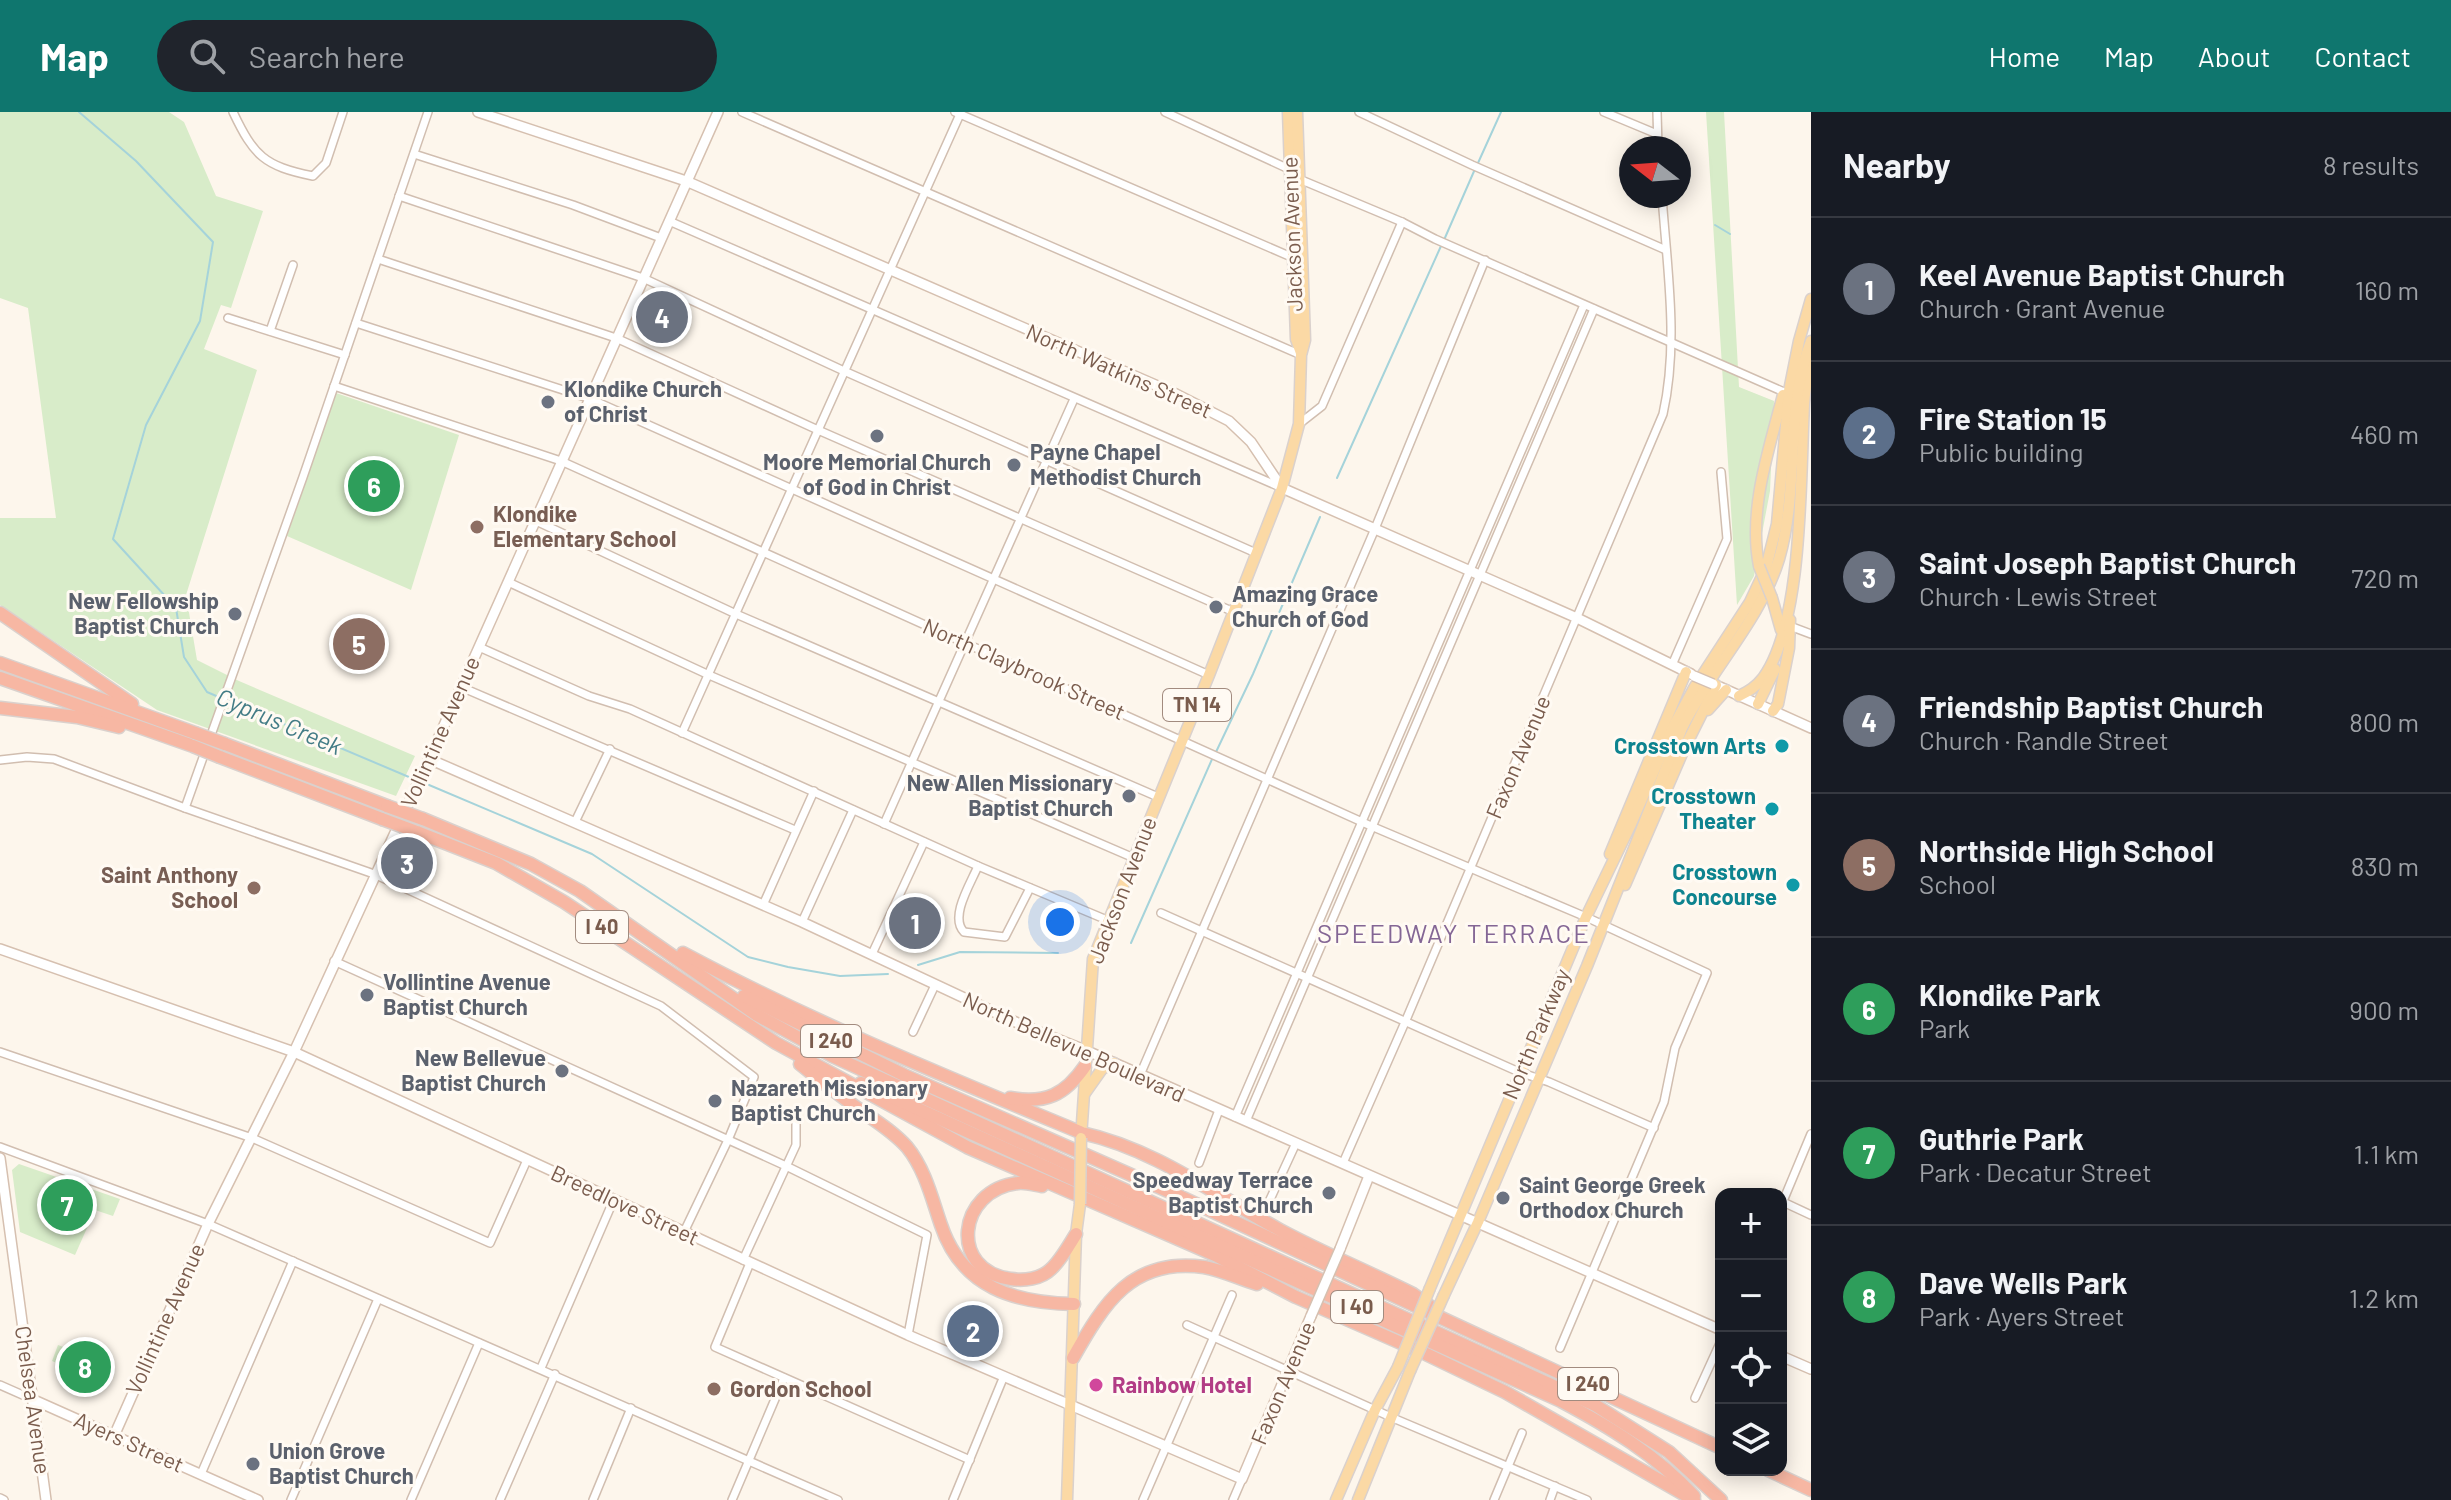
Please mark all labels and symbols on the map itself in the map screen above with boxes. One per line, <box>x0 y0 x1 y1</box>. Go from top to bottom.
north arrow <box>1619 136 1691 208</box>
street label: Jackson Avenue <box>1275 156 1307 312</box>
pin: 4 <box>636 287 688 347</box>
street label: North Watkins Street <box>1023 317 1216 423</box>
place label: Klondike Church of Christ <box>564 375 722 426</box>
marker: Klondike Church of Christ <box>539 393 557 411</box>
marker: Moore Memorial Church of God in Christ <box>868 427 886 445</box>
place label: Payne Chapel Methodist Church <box>1030 438 1201 489</box>
place label: Moore Memorial Church of God in Christ <box>763 448 991 499</box>
pin: 6 <box>348 456 400 516</box>
marker: Payne Chapel Methodist Church <box>1005 456 1023 474</box>
place label: Klondike Elementary School <box>493 500 676 551</box>
marker: Klondike Elementary School <box>468 518 486 536</box>
place label: Amazing Grace Church of God <box>1232 580 1378 631</box>
place label: New Fellowship Baptist Church <box>68 587 219 638</box>
marker: Amazing Grace Church of God <box>1207 598 1225 616</box>
marker: New Fellowship Baptist Church <box>226 605 244 623</box>
street label: North Claybrook Street <box>919 612 1129 724</box>
pin: 5 <box>333 614 385 674</box>
street label: Vollintine Avenue <box>394 652 484 811</box>
water label: Cyprus Creek <box>212 681 347 760</box>
road number: TN 14 <box>1163 689 1231 721</box>
street label: Faxon Avenue <box>1479 691 1555 822</box>
place label: Crosstown Arts <box>1614 732 1766 758</box>
marker: Crosstown Arts <box>1773 737 1791 755</box>
place label: New Allen Missionary Baptist Church <box>907 769 1113 820</box>
place label: Crosstown Theater <box>1651 782 1757 833</box>
marker: New Allen Missionary Baptist Church <box>1120 787 1138 805</box>
marker: Crosstown Theater <box>1763 800 1781 818</box>
street label: Jackson Avenue <box>1081 813 1161 967</box>
pin: 3 <box>381 833 433 893</box>
place label: Crosstown Concourse <box>1672 858 1777 909</box>
place label: Saint Anthony School <box>101 861 238 912</box>
marker: Crosstown Concourse <box>1784 876 1802 894</box>
marker: Saint Anthony School <box>245 879 263 897</box>
pin: 1 <box>889 893 941 953</box>
your location <box>1040 902 1080 942</box>
road number: I 40 <box>576 911 628 943</box>
district label: SPEEDWAY TERRACE <box>1317 917 1591 948</box>
street label: North Parkway <box>1496 964 1574 1103</box>
place label: Vollintine Avenue Baptist Church <box>383 968 551 1019</box>
street label: North Bellevue Boulevard <box>959 985 1189 1107</box>
marker: Vollintine Avenue Baptist Church <box>358 986 376 1004</box>
road number: I 240 <box>801 1025 861 1057</box>
place label: New Bellevue Baptist Church <box>401 1044 546 1095</box>
marker: New Bellevue Baptist Church <box>553 1062 571 1080</box>
place label: Nazareth Missionary Baptist Church <box>731 1074 928 1125</box>
marker: Nazareth Missionary Baptist Church <box>706 1092 724 1110</box>
street label: Breedlove Street <box>547 1158 703 1250</box>
place label: Speedway Terrace Baptist Church <box>1133 1166 1313 1217</box>
place label: Saint George Greek Orthodox Church <box>1519 1171 1706 1222</box>
pin: 7 <box>41 1175 93 1235</box>
marker: Speedway Terrace Baptist Church <box>1320 1184 1338 1202</box>
marker: Saint George Greek Orthodox Church <box>1494 1189 1512 1207</box>
street label: Vollintine Avenue <box>119 1239 209 1398</box>
road number: I 40 <box>1331 1291 1383 1323</box>
pin: 2 <box>947 1301 999 1361</box>
street label: Faxon Avenue <box>1244 1317 1320 1448</box>
street label: Chelsea Avenue <box>11 1324 57 1476</box>
pin: 8 <box>59 1337 111 1397</box>
road number: I 240 <box>1558 1368 1618 1400</box>
place label: Rainbow Hotel <box>1112 1371 1252 1397</box>
place label: Gordon School <box>730 1375 872 1401</box>
marker: Rainbow Hotel <box>1087 1376 1105 1394</box>
marker: Gordon School <box>705 1380 723 1398</box>
street label: Ayers Street <box>71 1405 188 1477</box>
place label: Union Grove Baptist Church <box>269 1437 414 1488</box>
marker: Union Grove Baptist Church <box>244 1455 262 1473</box>

